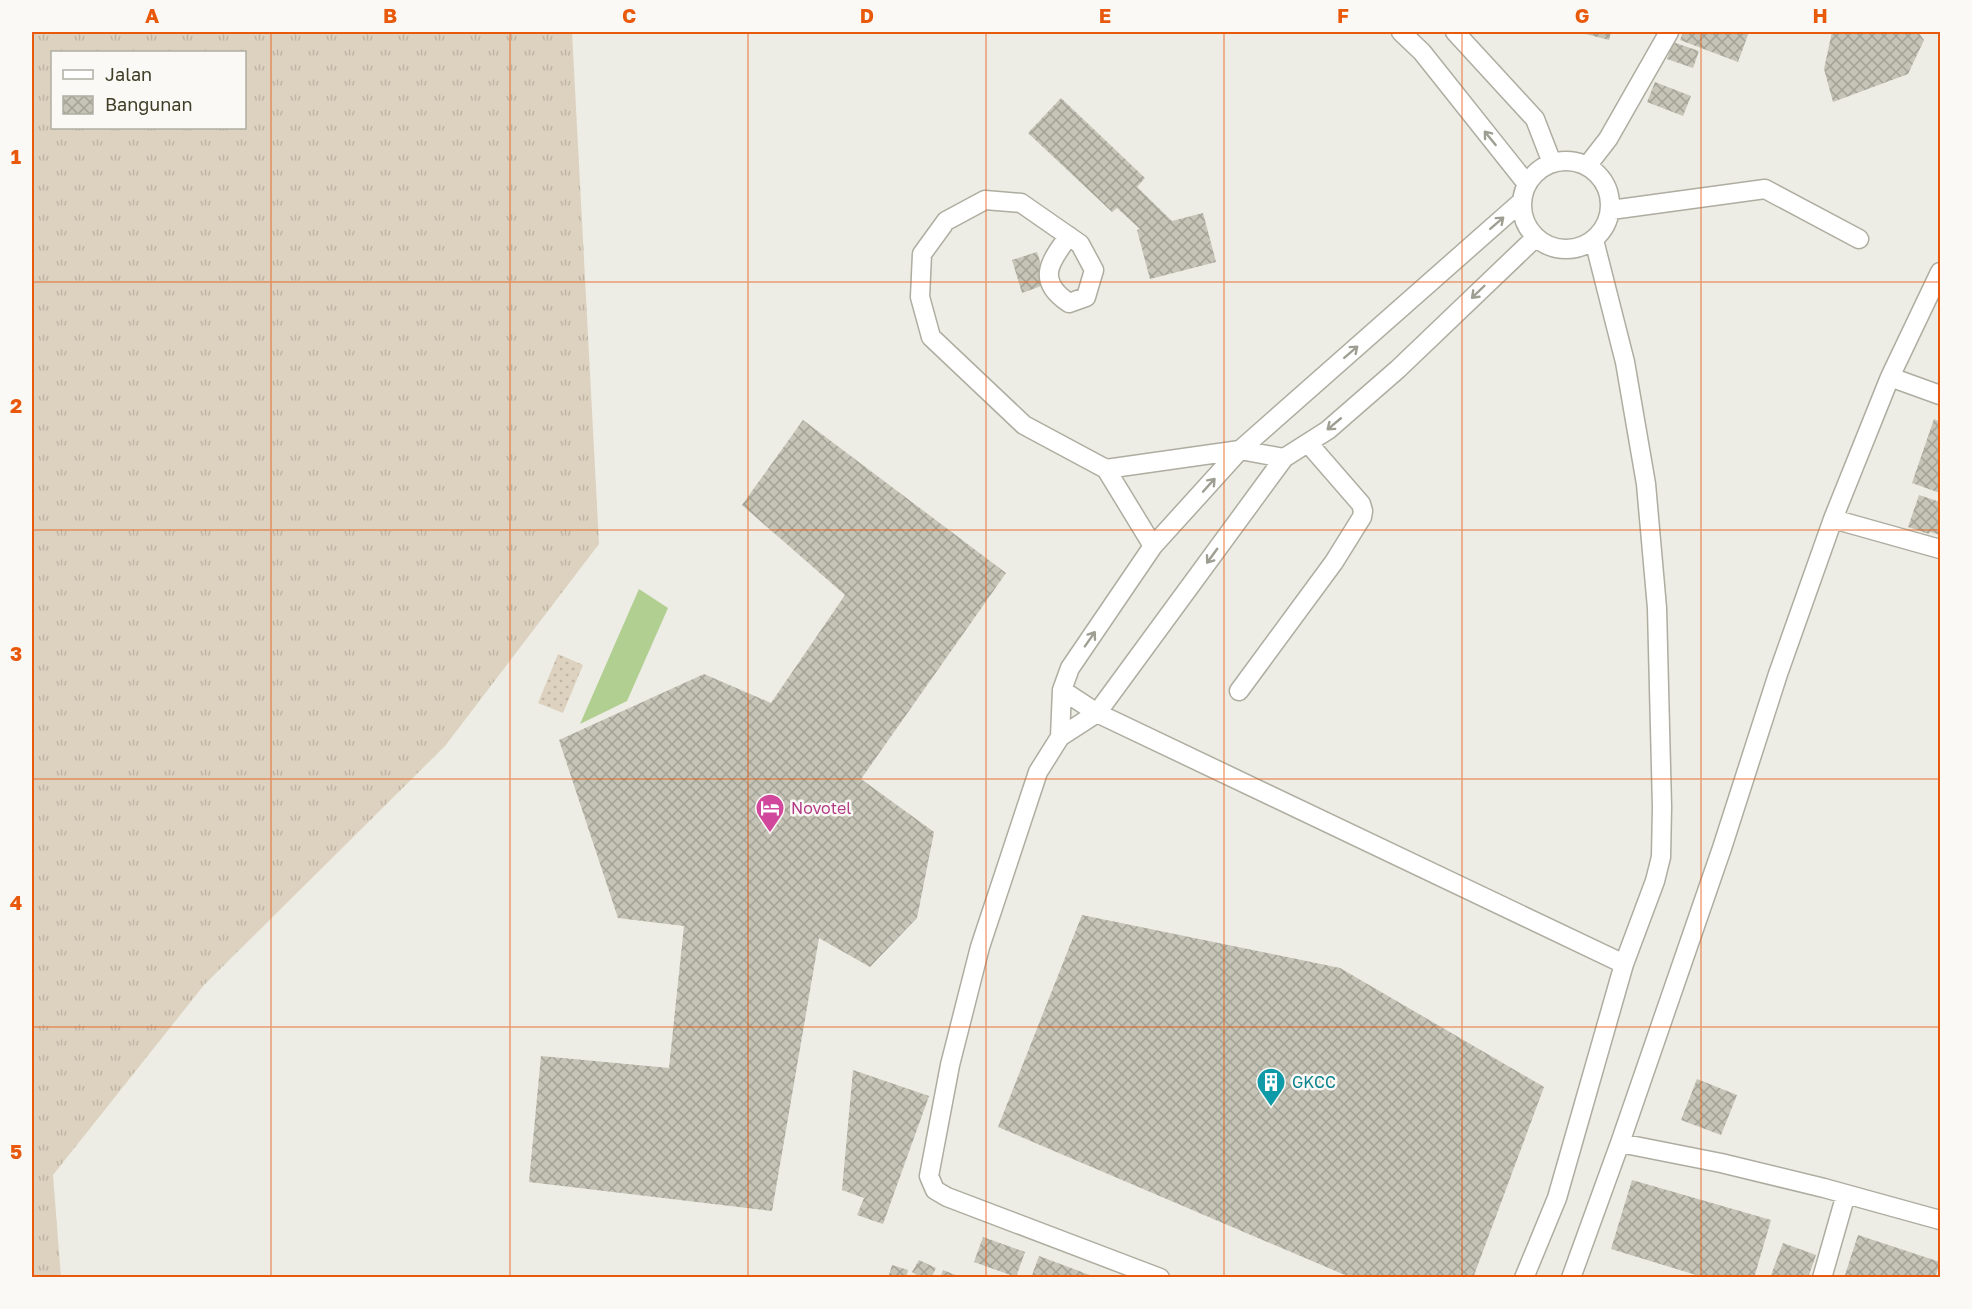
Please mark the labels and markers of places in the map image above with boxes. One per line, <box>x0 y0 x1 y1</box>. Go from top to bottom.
hotel icon: Novotel <box>754 792 786 834</box>
place label: Novotel <box>791 798 851 818</box>
building icon: GKCC <box>1255 1066 1287 1108</box>
place label: GKCC <box>1292 1072 1336 1092</box>

